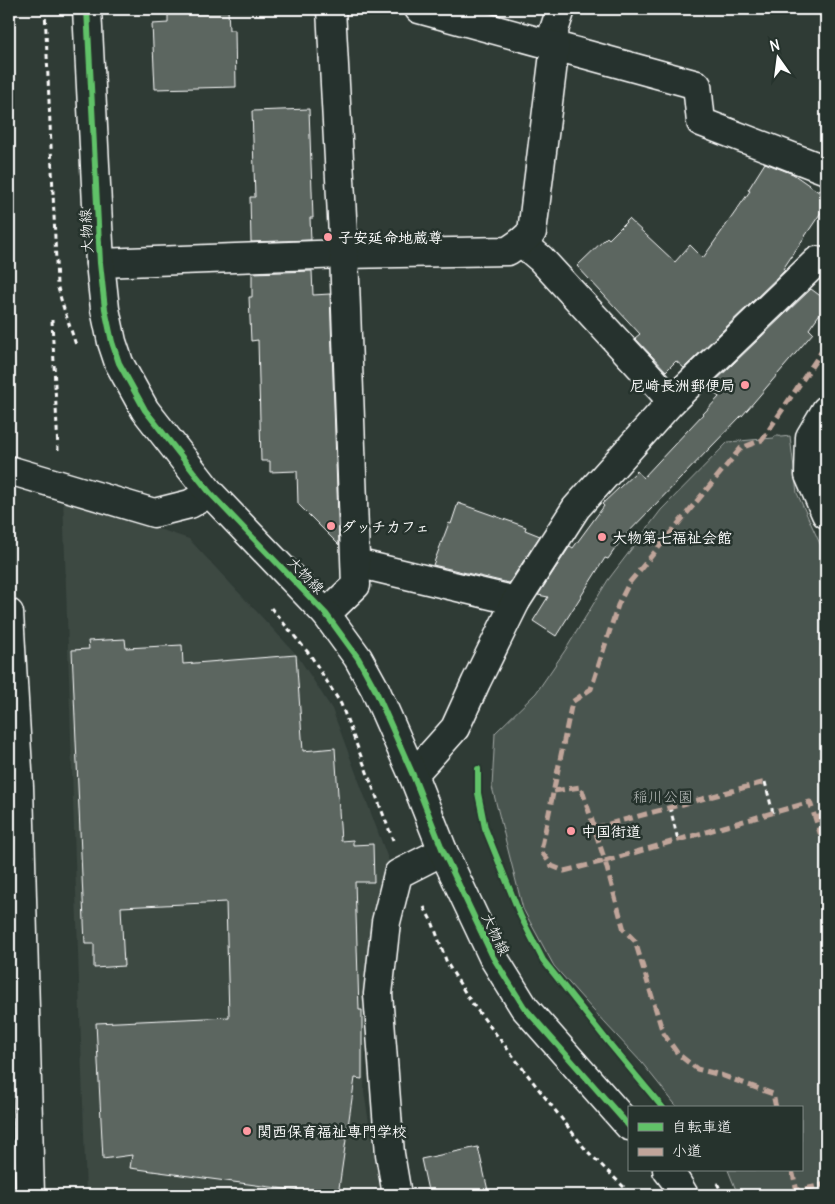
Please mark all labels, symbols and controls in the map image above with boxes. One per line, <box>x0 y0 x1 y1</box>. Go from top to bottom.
north arrow <box>752 32 802 82</box>
text: N <box>768 35 782 55</box>
street label: 大物線 <box>75 208 97 254</box>
place label: 子安延命地蔵尊 <box>338 228 443 247</box>
marker: 子安延命地蔵尊 <box>322 231 334 243</box>
place label: 尼崎長洲郵便局 <box>630 376 735 395</box>
marker: 尼崎長洲郵便局 <box>739 379 751 391</box>
place label: ダッチカフェ <box>341 517 430 536</box>
marker: ダッチカフェ <box>325 520 337 532</box>
place label: 大物第七福祉会館 <box>612 528 732 547</box>
marker: 大物第七福祉会館 <box>596 531 608 543</box>
street label: 大物線 <box>284 552 328 598</box>
park label: 稲川公園 <box>633 787 693 806</box>
place label: 中国街道 <box>581 822 641 841</box>
marker: 中国街道 <box>565 825 577 837</box>
street label: 大物線 <box>478 910 514 958</box>
legend <box>628 1106 802 1172</box>
text: 自転車道 <box>672 1117 732 1136</box>
place label: 関西保育福祉専門学校 <box>257 1122 407 1141</box>
marker: 関西保育福祉専門学校 <box>241 1125 253 1137</box>
text: 小道 <box>672 1141 702 1160</box>

